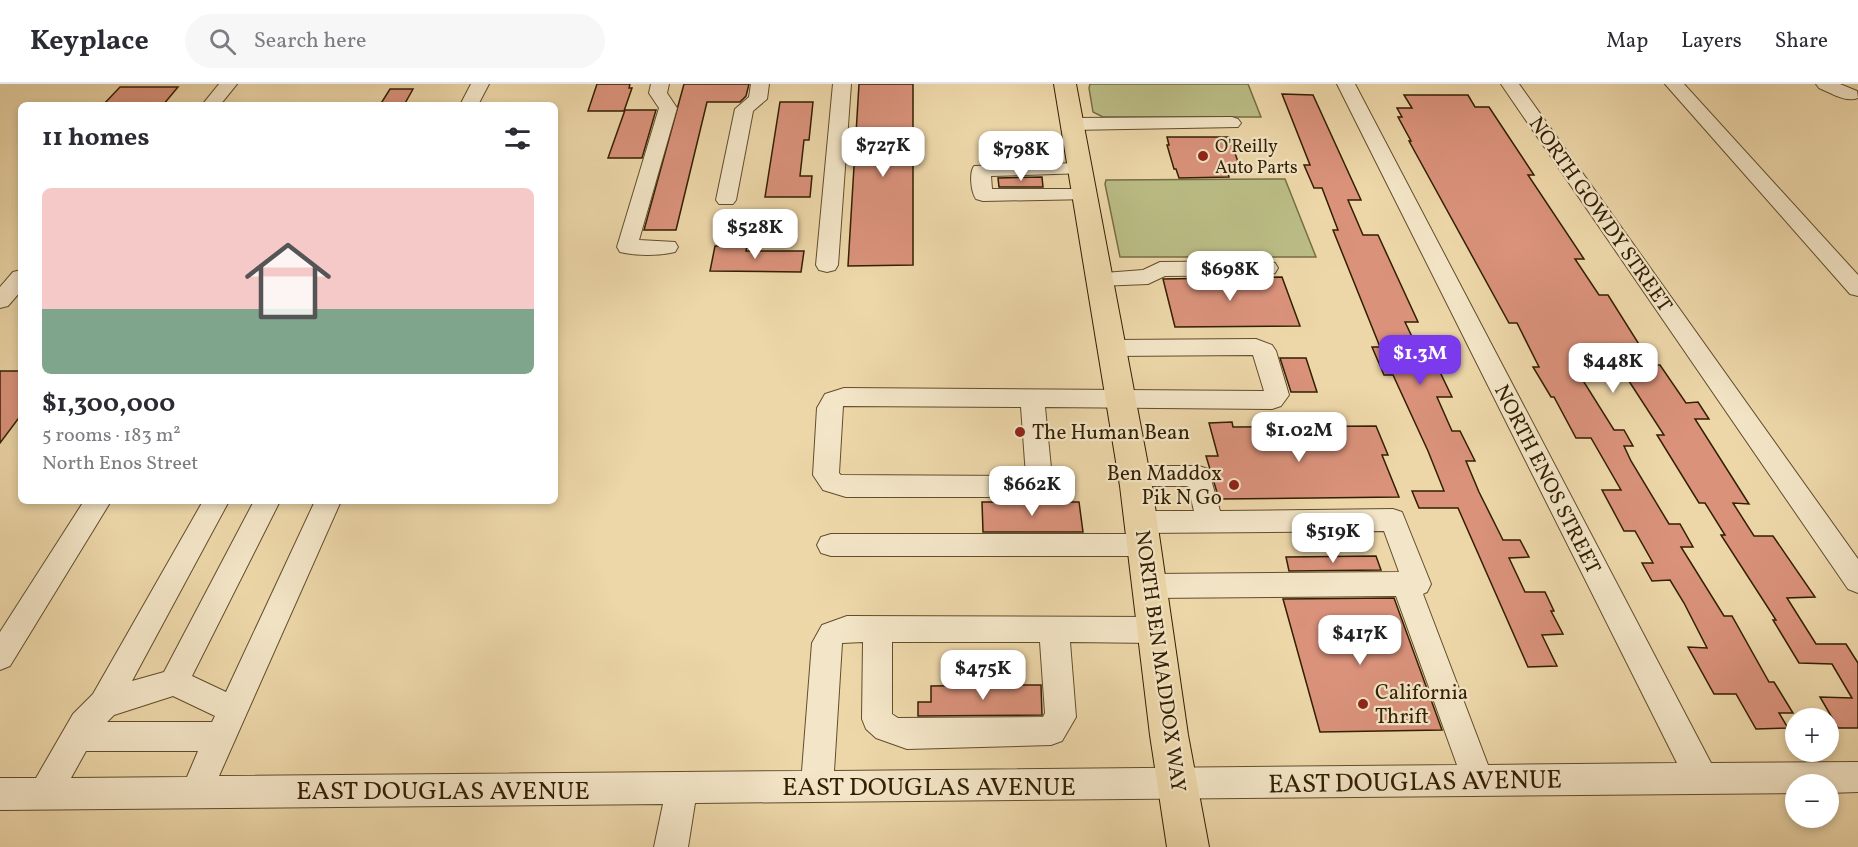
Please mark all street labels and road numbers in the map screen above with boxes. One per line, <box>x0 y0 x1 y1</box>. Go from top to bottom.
street label: NORTH GOWDY STREET <box>1521 111 1678 318</box>
street label: NORTH ENOS STREET <box>1486 380 1607 579</box>
street label: NORTH BEN MADDOX WAY <box>1127 528 1192 794</box>
street label: EAST DOUGLAS AVENUE <box>1268 762 1562 804</box>
street label: EAST DOUGLAS AVENUE <box>782 770 1076 806</box>
street label: EAST DOUGLAS AVENUE <box>296 774 590 810</box>

